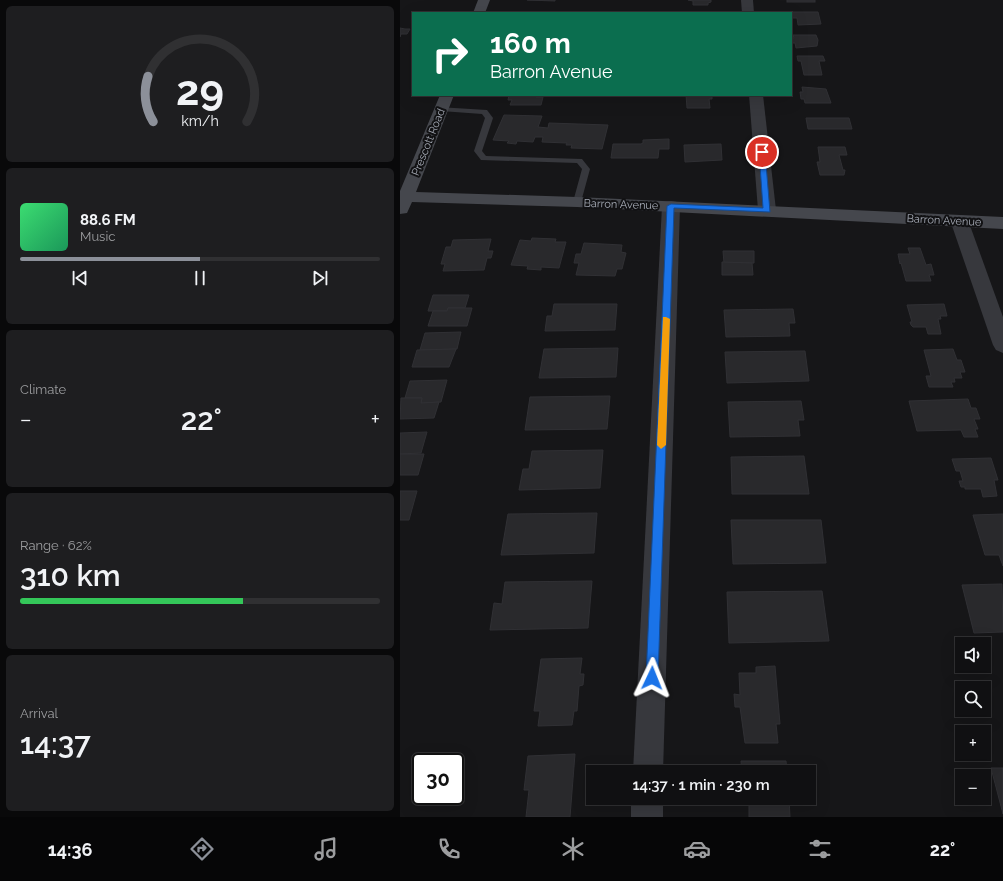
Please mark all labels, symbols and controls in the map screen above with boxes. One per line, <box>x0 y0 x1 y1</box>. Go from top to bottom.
text: 160 m <box>490 27 571 60</box>
icon: right <box>424 28 476 80</box>
text: Barron Avenue <box>490 61 613 82</box>
text: 29 <box>176 66 224 115</box>
street label: Prescott Road <box>409 107 448 178</box>
text: km/h <box>181 113 219 129</box>
pin <box>745 135 779 169</box>
icon: arrive <box>751 141 773 163</box>
street label: Barron Avenue <box>583 197 659 212</box>
text: 88.6 FM <box>80 211 136 229</box>
street label: Barron Avenue <box>906 212 982 229</box>
text: Music <box>80 229 115 244</box>
icon: previous <box>69 267 91 289</box>
icon: pause <box>189 267 211 289</box>
icon: next <box>309 267 331 289</box>
text: Climate <box>20 382 66 397</box>
text: 22° <box>181 402 222 437</box>
text: − <box>20 406 32 432</box>
text: + <box>371 406 380 432</box>
text: Range · 62% <box>20 538 92 553</box>
text: 310 km <box>20 558 121 593</box>
map controls <box>955 637 991 805</box>
button: sound <box>955 637 991 673</box>
position arrow <box>631 657 673 699</box>
button: search <box>955 681 991 717</box>
text: Arrival <box>20 706 58 721</box>
button: + <box>955 725 991 761</box>
text: 14:37 <box>20 726 91 761</box>
speed limit sign: 30 <box>412 753 464 805</box>
button: − <box>955 769 991 805</box>
text: 14:37 · 1 min · 230 m <box>632 776 770 794</box>
icon: directions <box>188 835 216 863</box>
icon: music <box>312 835 340 863</box>
icon: phone <box>435 835 463 863</box>
icon: climate <box>559 835 587 863</box>
icon: car <box>683 835 711 863</box>
icon: filters <box>806 835 834 863</box>
text: 14:36 <box>48 839 92 860</box>
text: 22° <box>930 839 955 860</box>

